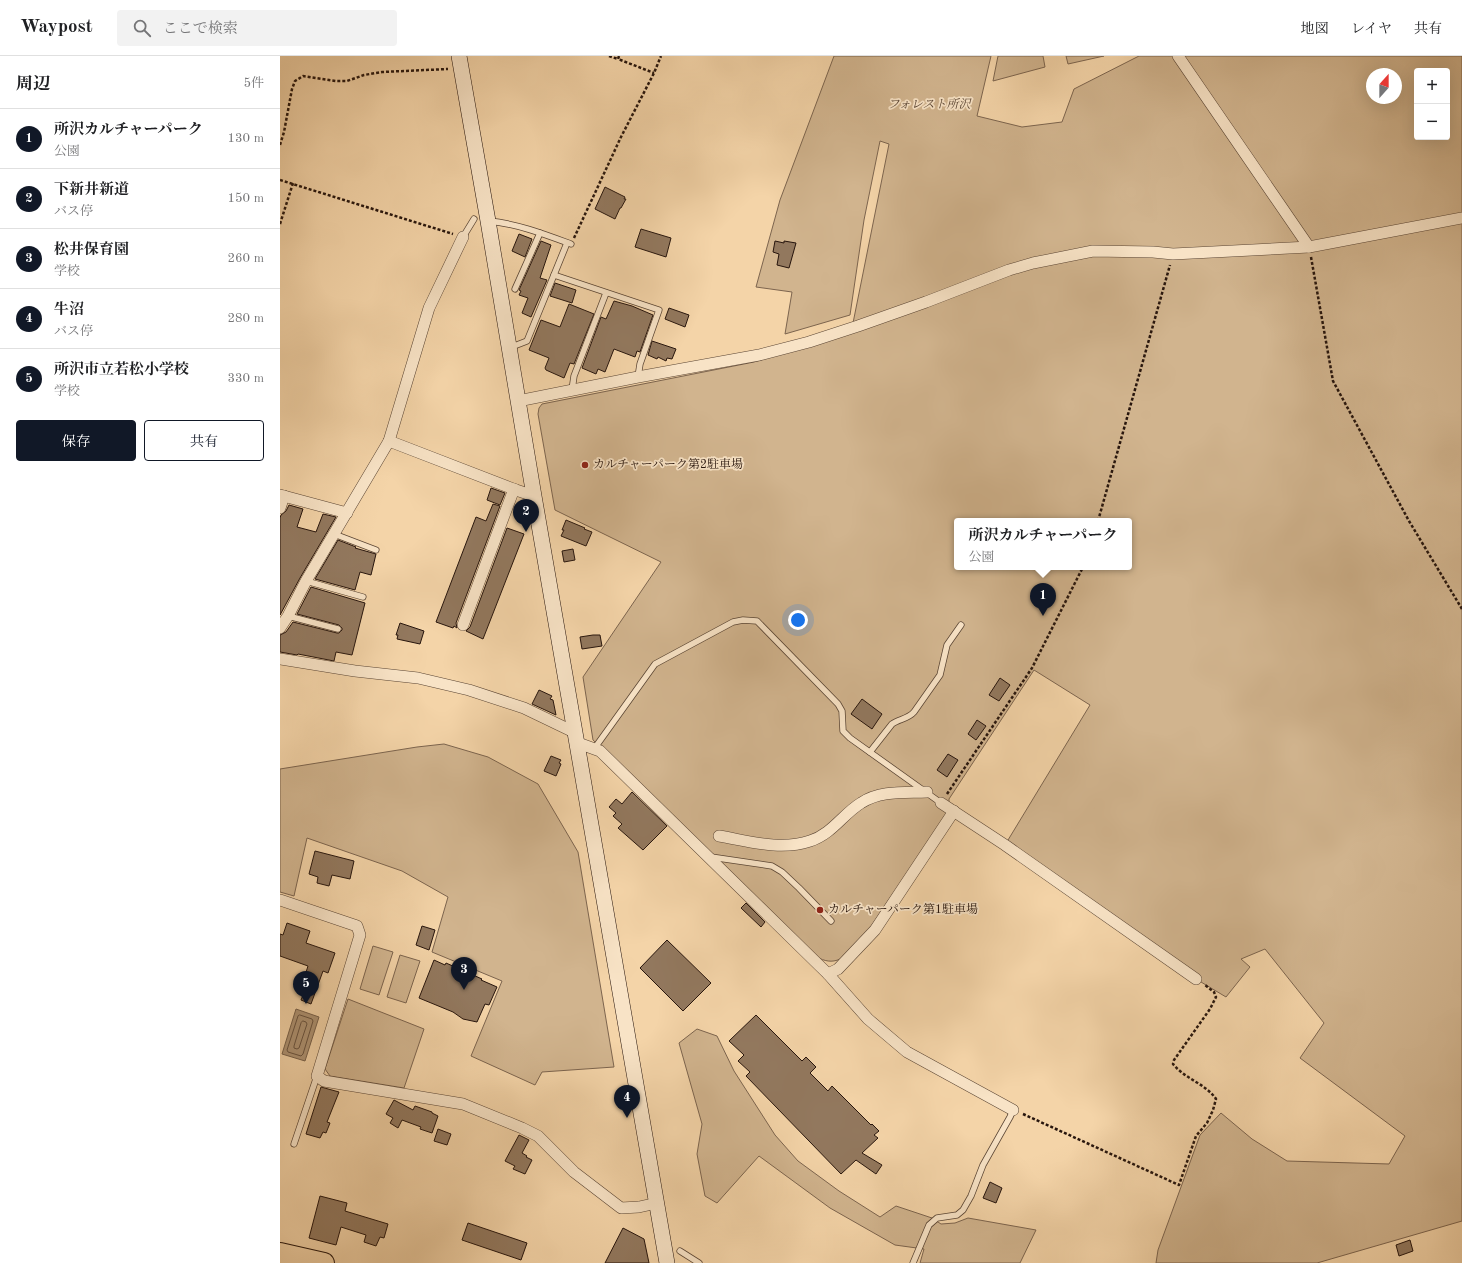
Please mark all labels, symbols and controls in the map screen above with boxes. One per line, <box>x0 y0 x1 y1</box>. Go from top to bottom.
search box <box>117 10 397 46</box>
icon: search <box>131 17 153 39</box>
text: Waypost <box>20 18 93 37</box>
text: ここで検索 <box>163 22 238 37</box>
text: 地図 <box>1301 22 1329 36</box>
text: レイヤ <box>1351 22 1392 36</box>
text: 共有 <box>1414 22 1442 36</box>
north arrow <box>1366 68 1402 104</box>
map controls <box>1414 68 1450 140</box>
button: + <box>1414 68 1450 104</box>
text: 周辺 <box>16 76 50 93</box>
text: 5件 <box>243 77 264 90</box>
park label: フォレスト所沢 <box>887 98 973 111</box>
button: − <box>1414 104 1450 140</box>
text: 所沢カルチャーパーク <box>54 123 203 138</box>
text: 1 <box>25 132 33 145</box>
text: 130 m <box>227 132 264 145</box>
text: 公園 <box>54 145 80 158</box>
text: 下新井新道 <box>54 183 129 198</box>
text: 2 <box>25 192 33 205</box>
text: 150 m <box>227 192 264 205</box>
text: バス停 <box>54 205 93 218</box>
text: 松井保育園 <box>54 243 129 258</box>
text: 3 <box>25 252 33 265</box>
text: 260 m <box>227 252 264 265</box>
text: 学校 <box>54 265 80 278</box>
text: 牛沼 <box>54 303 84 318</box>
text: 4 <box>25 312 33 325</box>
text: 280 m <box>227 312 264 325</box>
text: バス停 <box>54 325 93 338</box>
text: 所沢市立若松小学校 <box>54 363 189 378</box>
text: 5 <box>25 372 33 385</box>
text: 330 m <box>227 372 264 385</box>
text: 学校 <box>54 385 80 398</box>
button: 保存 <box>16 420 136 461</box>
button: 共有 <box>144 420 264 461</box>
place label: カルチャーパーク第2駐車場 <box>593 457 743 471</box>
marker: カルチャーパーク第2駐車場 <box>580 460 590 470</box>
pin: 2 <box>513 499 539 532</box>
popup <box>954 518 1132 570</box>
text: 所沢カルチャーパーク <box>969 529 1117 544</box>
text: 公園 <box>969 551 995 564</box>
pin: 1 <box>1030 583 1056 616</box>
your location <box>788 610 808 630</box>
place label: カルチャーパーク第1駐車場 <box>828 902 978 916</box>
marker: カルチャーパーク第1駐車場 <box>815 905 825 915</box>
pin: 3 <box>451 957 477 990</box>
pin: 5 <box>293 971 319 1004</box>
pin: 4 <box>614 1085 640 1118</box>

